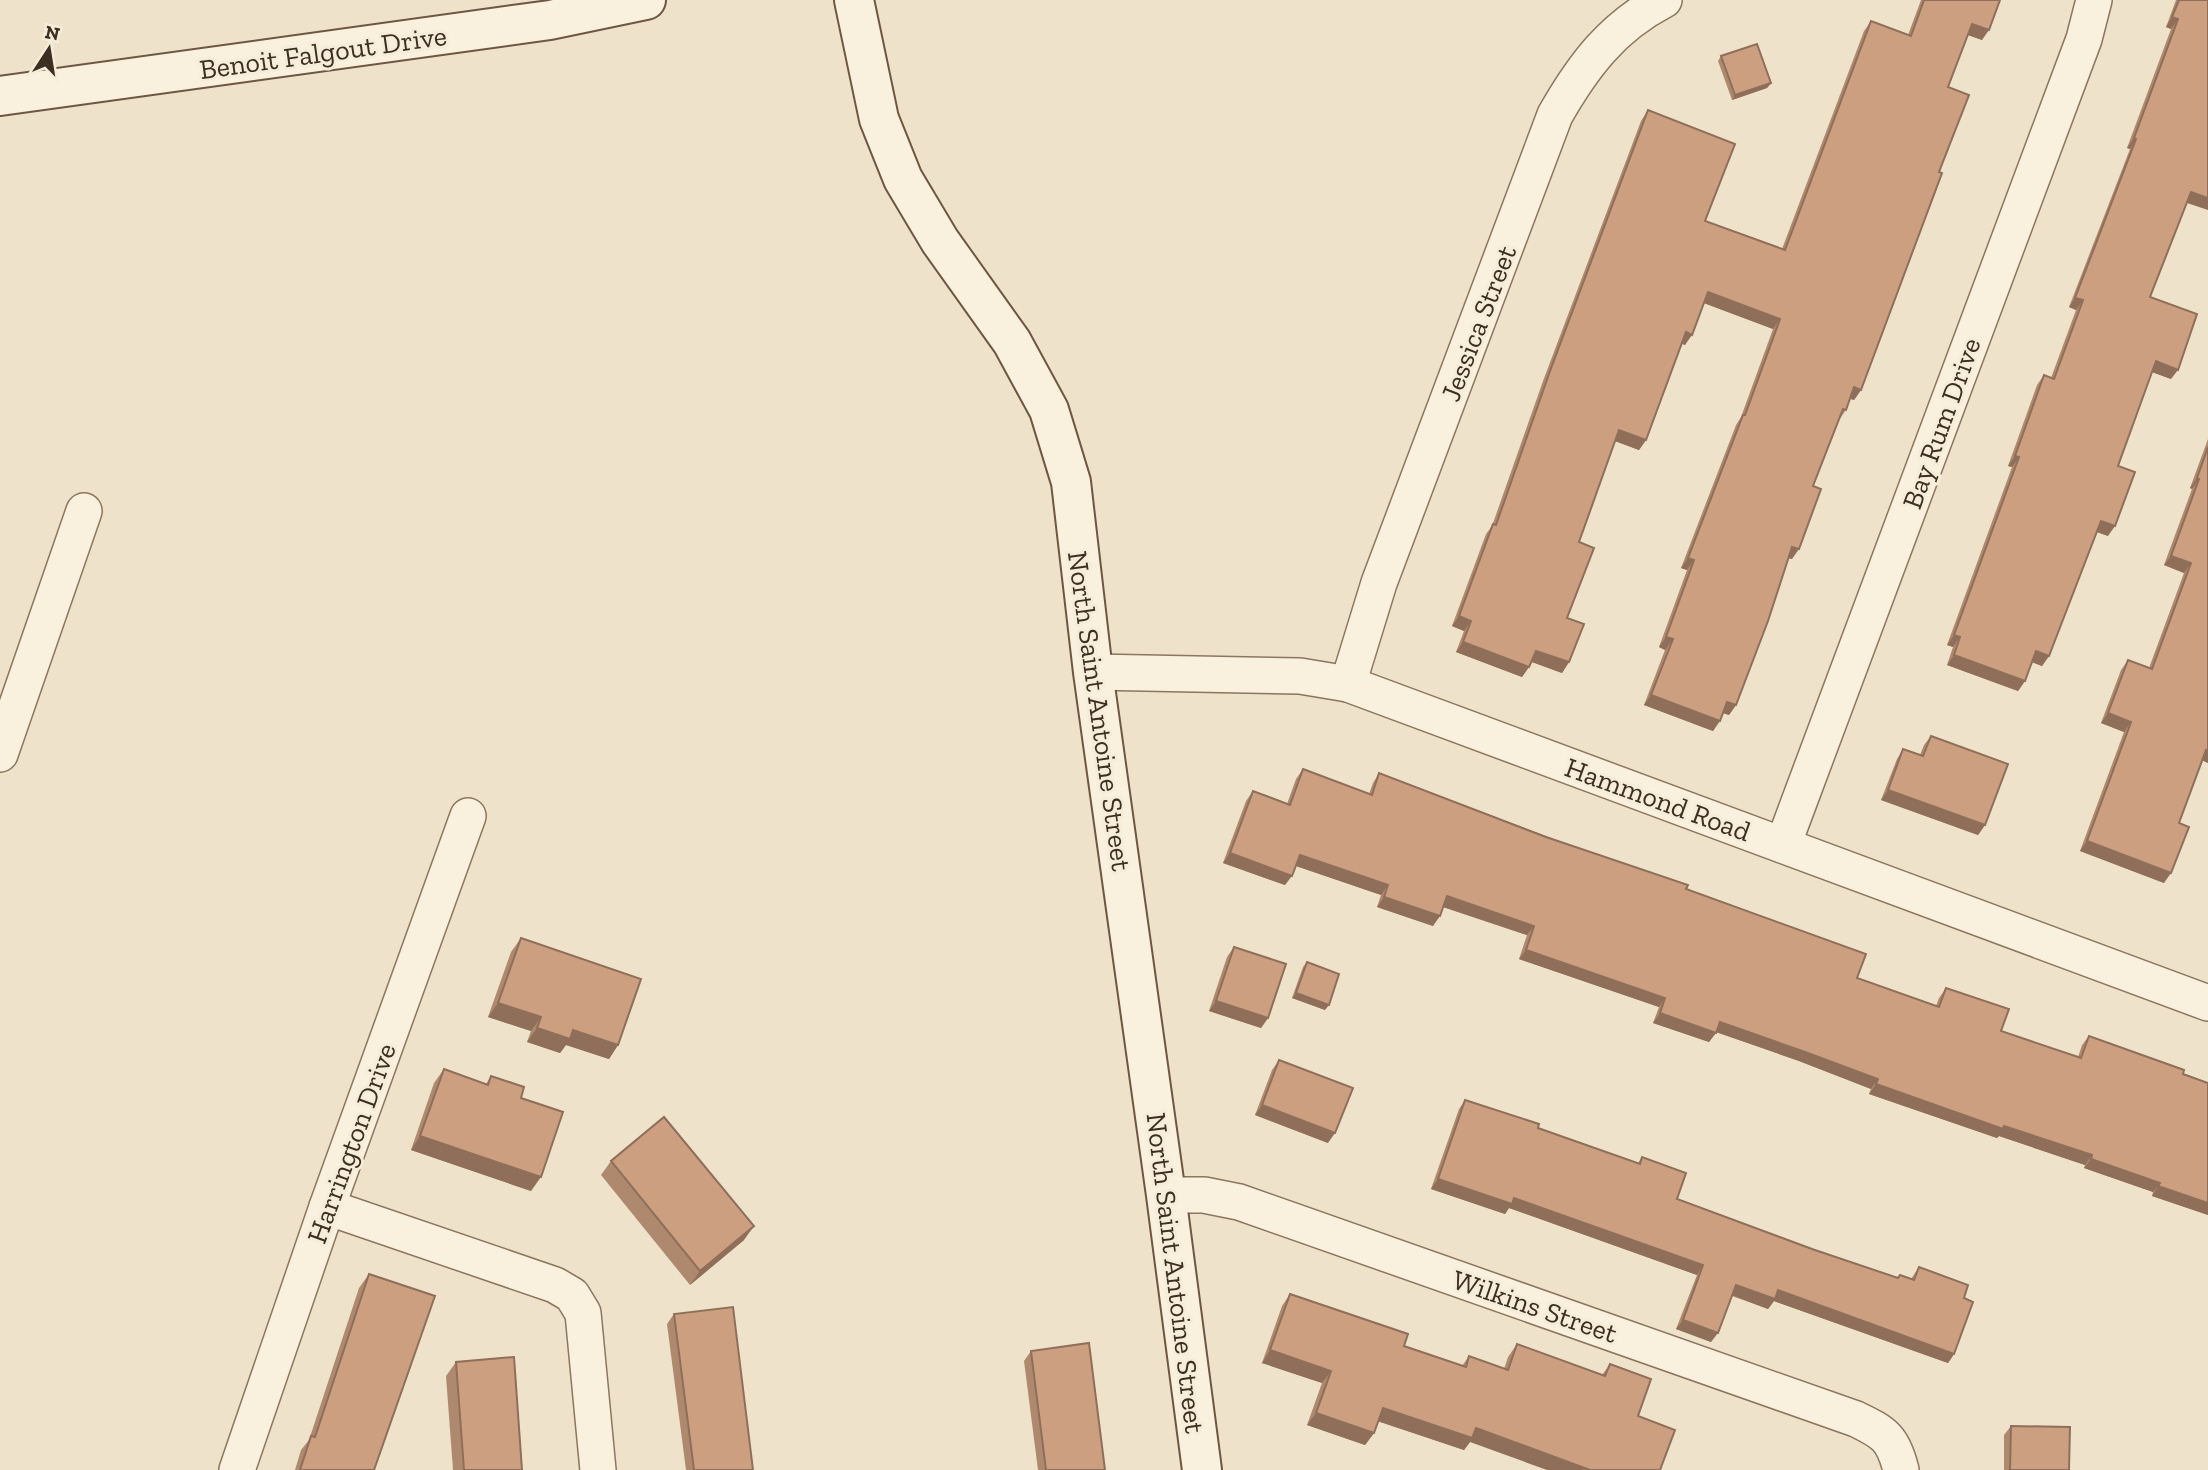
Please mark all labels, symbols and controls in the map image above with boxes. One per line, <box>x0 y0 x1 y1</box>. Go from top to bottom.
north arrow <box>14 14 84 84</box>
street label: Benoit Falgout Drive <box>197 19 449 86</box>
text: N <box>43 20 62 46</box>
street label: Jessica Street <box>1434 240 1524 406</box>
street label: Bay Rum Drive <box>1895 333 1988 513</box>
street label: North Saint Antoine Street <box>1061 549 1138 874</box>
street label: Hammond Road <box>1561 751 1755 848</box>
street label: Harrington Drive <box>300 1039 403 1248</box>
street label: North Saint Antoine Street <box>1139 1111 1212 1436</box>
street label: Wilkins Street <box>1448 1263 1622 1350</box>

